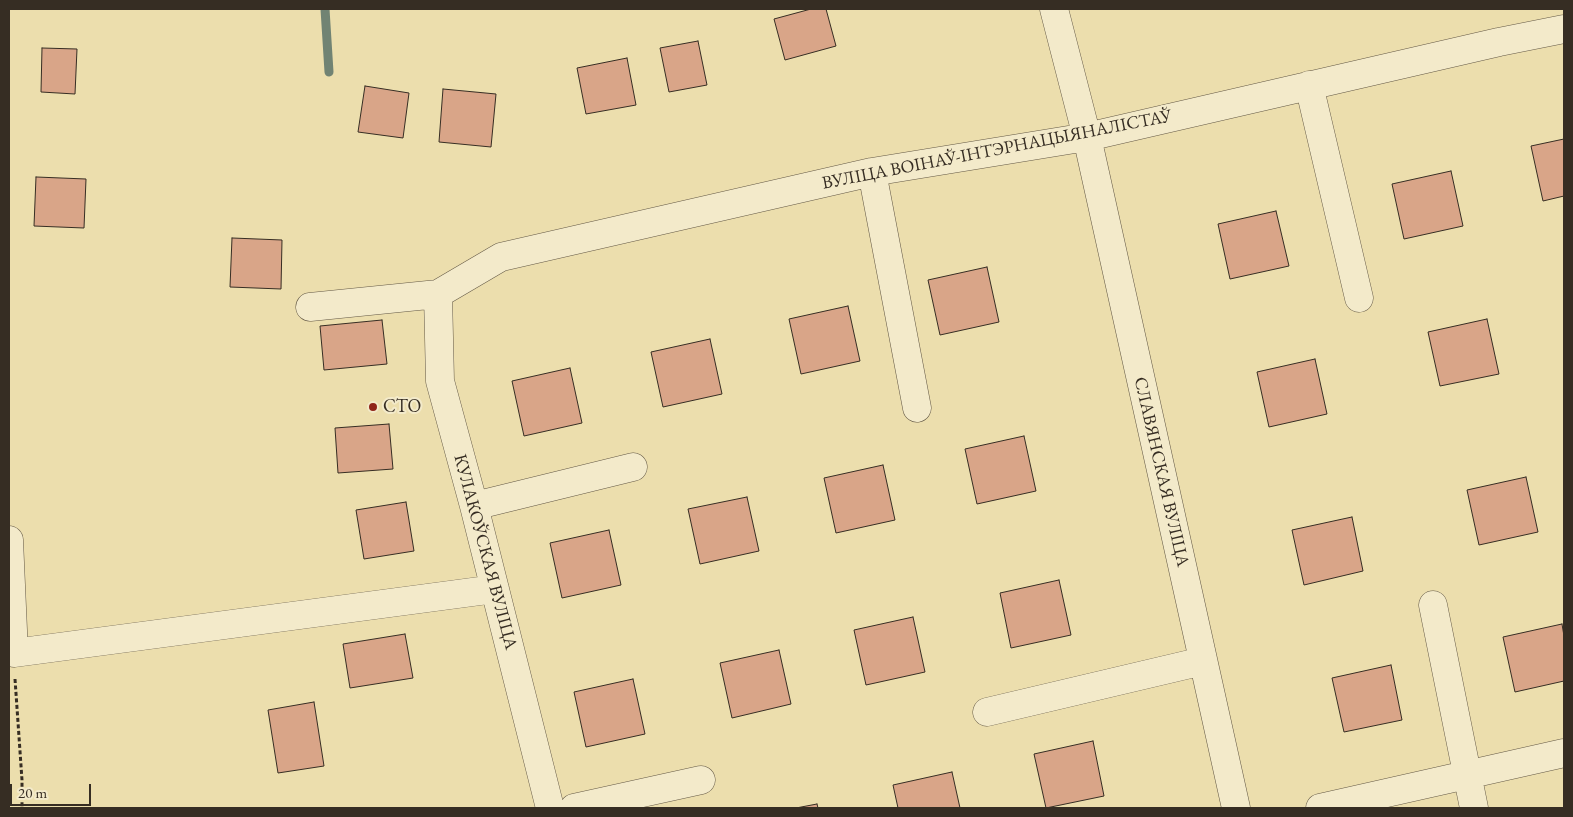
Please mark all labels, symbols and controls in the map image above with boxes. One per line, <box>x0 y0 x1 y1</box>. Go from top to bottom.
street label: ВУЛІЦА ВОІНАЎ-ІНТЭРНАЦЫЯНАЛІСТАЎ <box>820 105 1174 195</box>
street label: СЛАВЯНСКАЯ ВУЛІЦА <box>1129 375 1193 569</box>
place label: СТО <box>383 396 421 418</box>
marker: СТО <box>367 401 379 413</box>
street label: КУЛАКОЎСКАЯ ВУЛІЦА <box>449 452 521 652</box>
scale bar <box>12 774 94 806</box>
text: 20 m <box>18 783 47 802</box>

